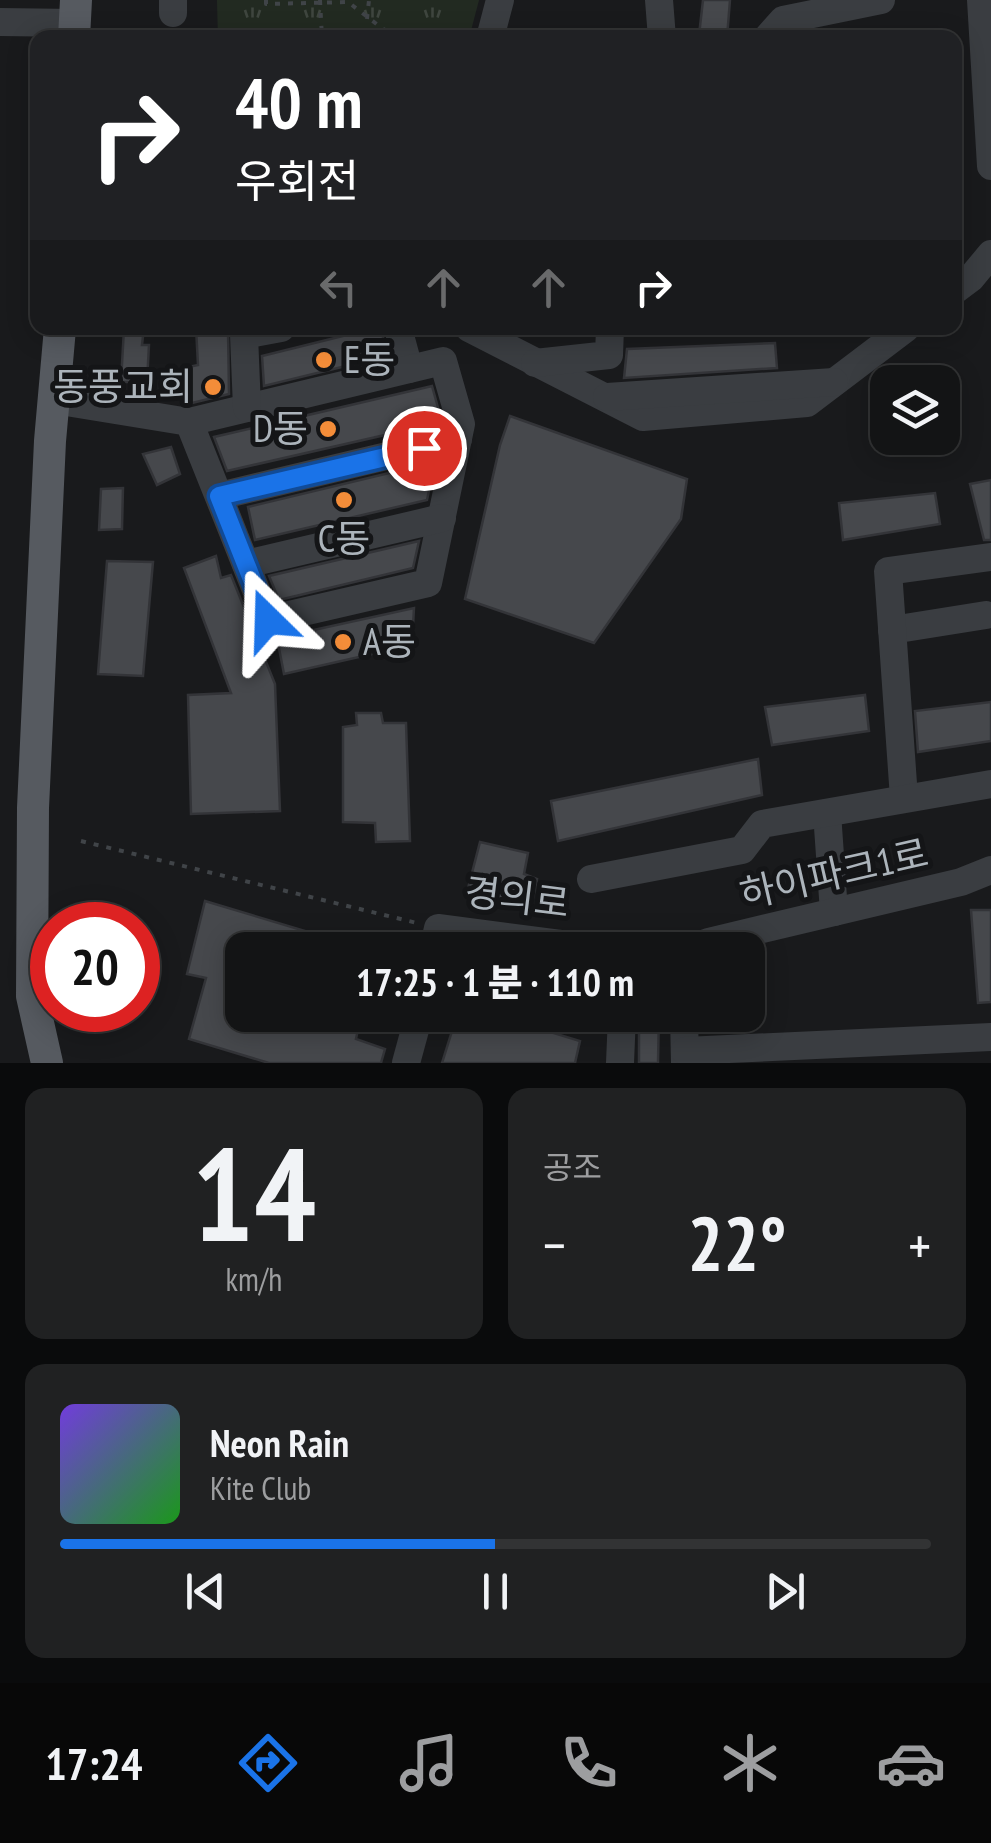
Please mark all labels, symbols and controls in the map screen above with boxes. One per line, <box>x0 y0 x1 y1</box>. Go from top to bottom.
text: 40 m <box>235 57 363 147</box>
icon: right <box>70 70 200 200</box>
text: 우회전 <box>235 151 359 209</box>
icon: left <box>311 260 366 315</box>
icon: ahead <box>416 260 471 315</box>
icon: ahead <box>521 260 576 315</box>
icon: right <box>626 260 681 315</box>
place label: E동 <box>344 334 395 383</box>
marker: E동 <box>313 349 335 371</box>
place label: 동풍교회 <box>53 361 193 410</box>
map controls <box>870 365 960 455</box>
button: layers <box>870 365 960 455</box>
marker: 동풍교회 <box>202 376 224 398</box>
place label: D동 <box>253 403 308 452</box>
pin <box>382 406 467 491</box>
marker: D동 <box>317 418 339 440</box>
icon: arrive <box>397 421 452 476</box>
marker: C동 <box>333 489 355 511</box>
place label: C동 <box>318 513 370 562</box>
position arrow <box>216 568 320 672</box>
place label: A동 <box>363 616 416 665</box>
marker: A동 <box>332 631 354 653</box>
street label: 하이파크1로 <box>735 827 933 918</box>
street label: 경의로 <box>462 866 572 927</box>
speed limit sign: 20 <box>30 902 160 1032</box>
text: 17:25 · 1 분 · 110 m <box>356 957 634 1006</box>
text: 14 <box>192 1109 316 1277</box>
text: 공조 <box>543 1146 602 1188</box>
text: 22° <box>687 1195 787 1292</box>
text: − <box>543 1209 566 1280</box>
text: + <box>908 1209 931 1280</box>
text: km/h <box>226 1258 282 1300</box>
text: Neon Rain <box>210 1418 349 1467</box>
text: Kite Club <box>210 1467 311 1509</box>
icon: previous <box>178 1564 233 1619</box>
icon: pause <box>468 1564 523 1619</box>
icon: next <box>758 1564 813 1619</box>
icon: directions <box>233 1728 303 1798</box>
icon: music <box>394 1728 464 1798</box>
icon: phone <box>554 1728 624 1798</box>
icon: climate <box>715 1728 785 1798</box>
icon: car <box>876 1728 946 1798</box>
text: 17:24 <box>45 1734 143 1792</box>

